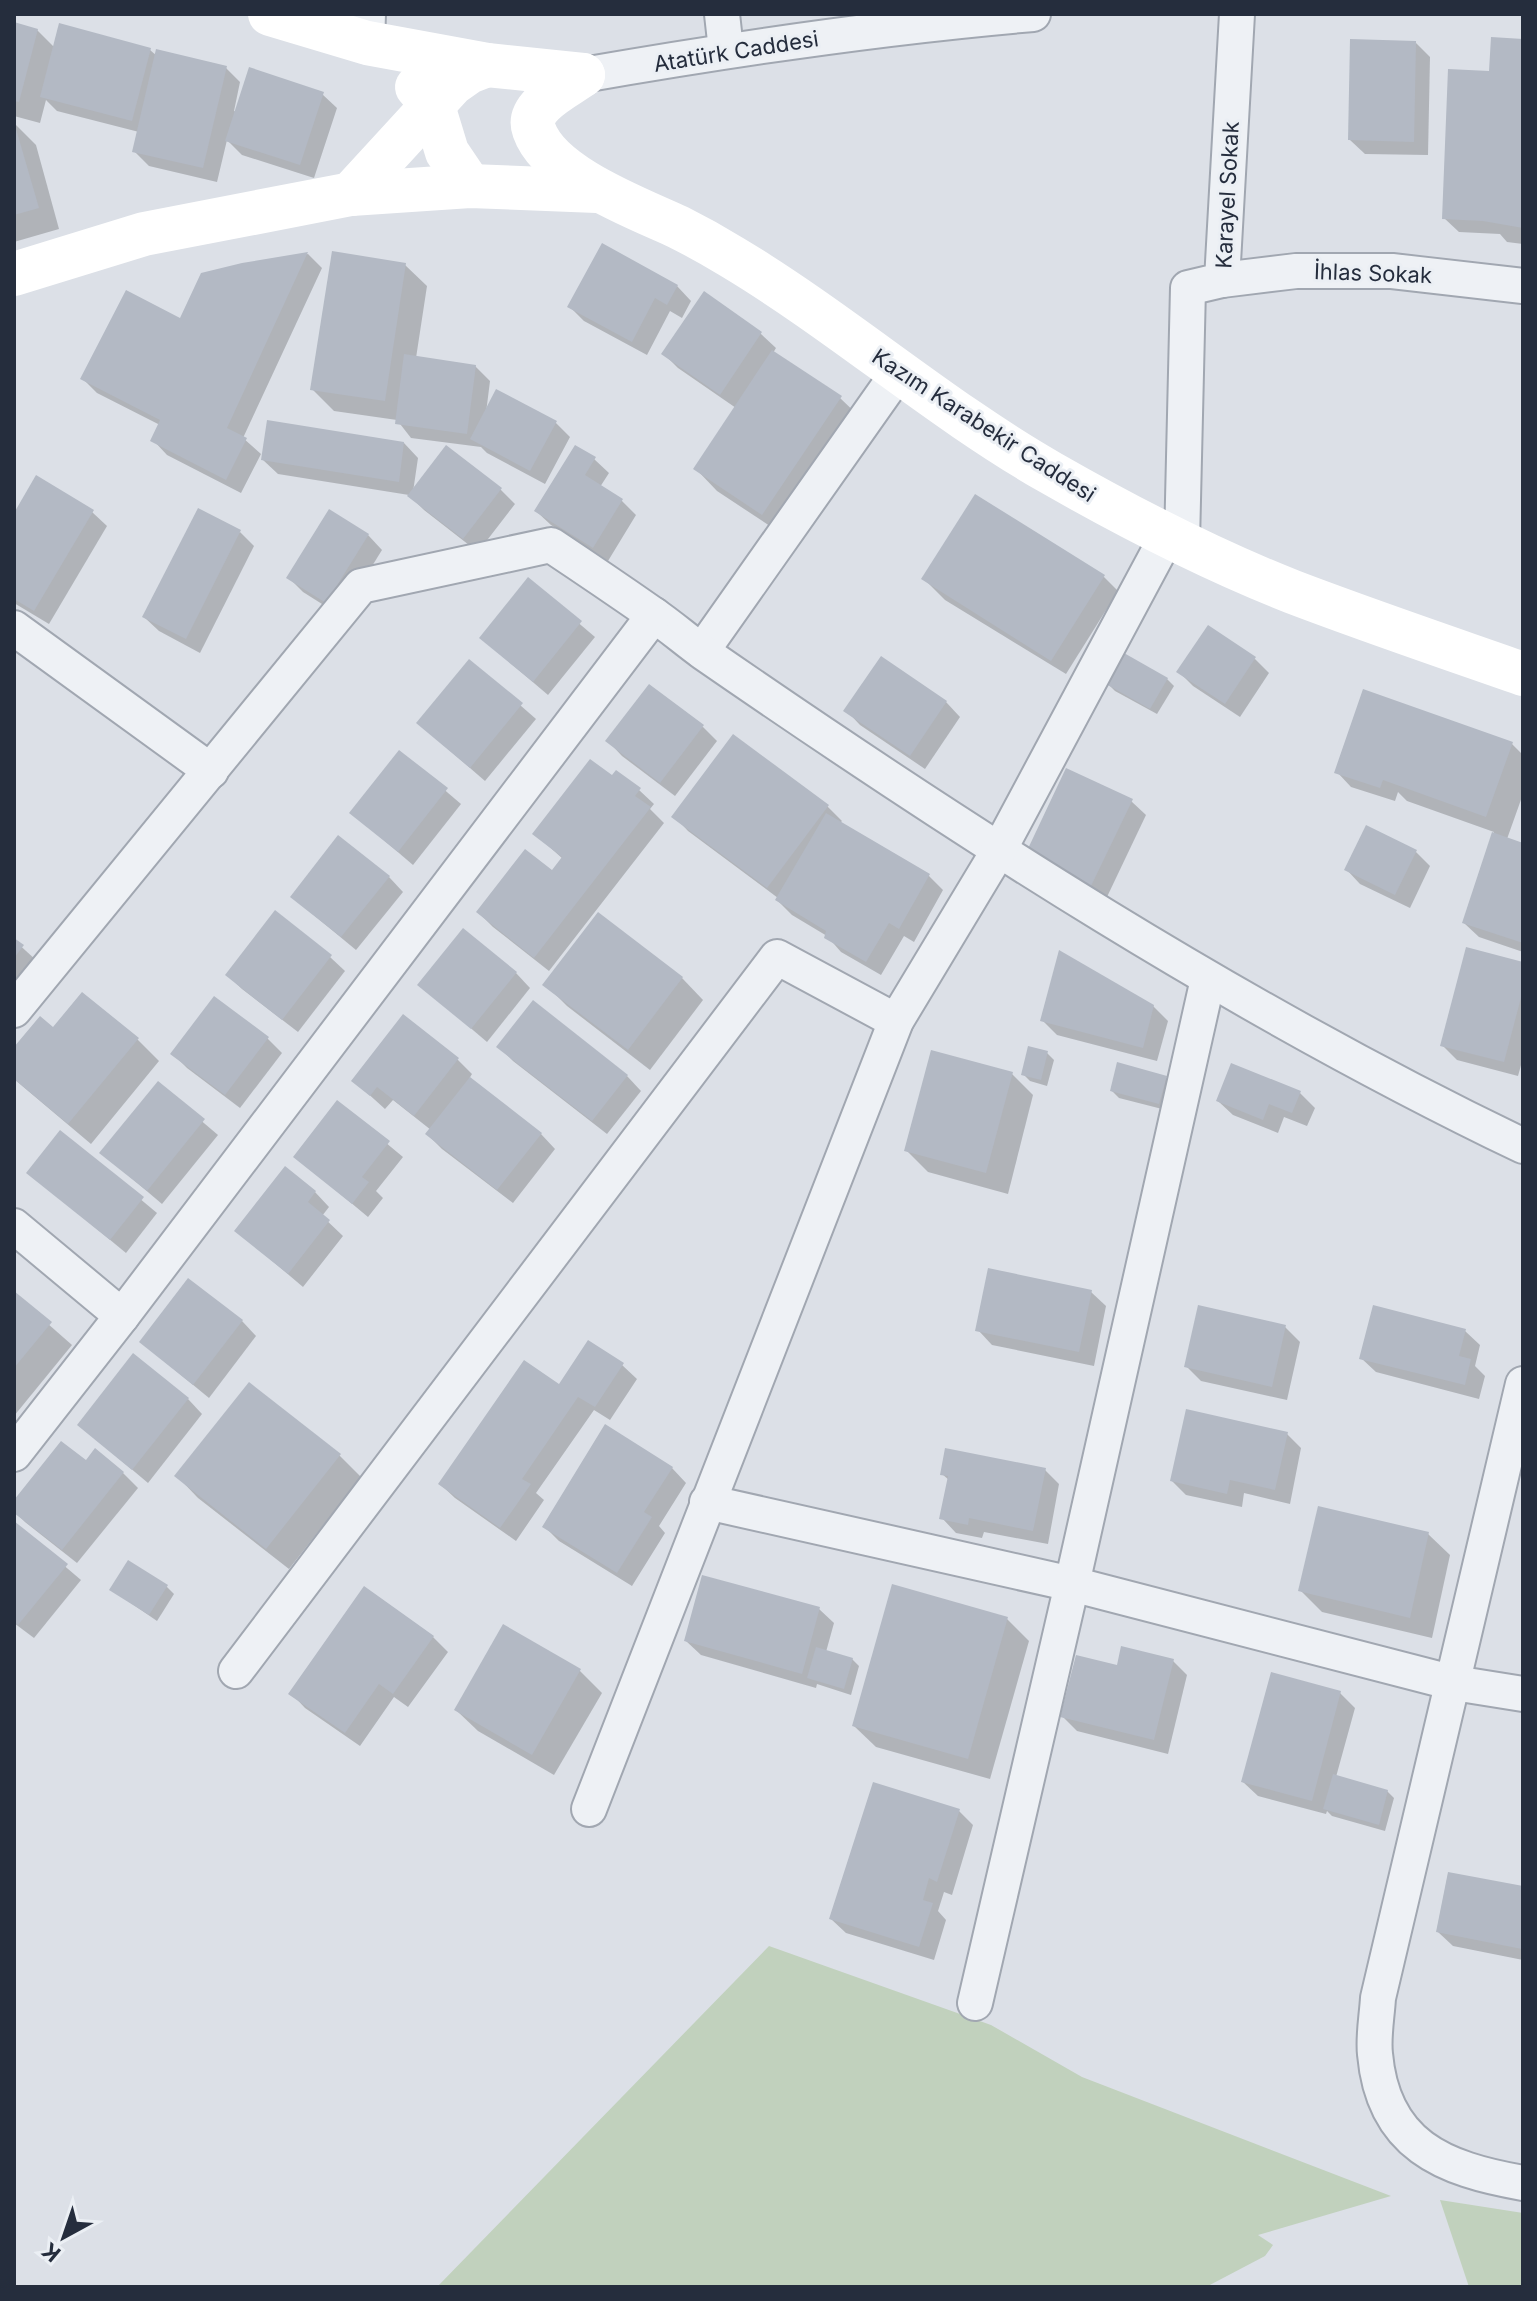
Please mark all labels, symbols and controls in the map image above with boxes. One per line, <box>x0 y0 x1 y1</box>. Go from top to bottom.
street label: Atatürk Caddesi <box>652 25 820 77</box>
street label: Karayel Sokak <box>1210 121 1244 269</box>
street label: İhlas Sokak <box>1313 258 1433 288</box>
street label: Kazım Karabekir Caddesi <box>867 343 1101 507</box>
north arrow <box>24 2197 104 2277</box>
text: K <box>37 2237 66 2267</box>

